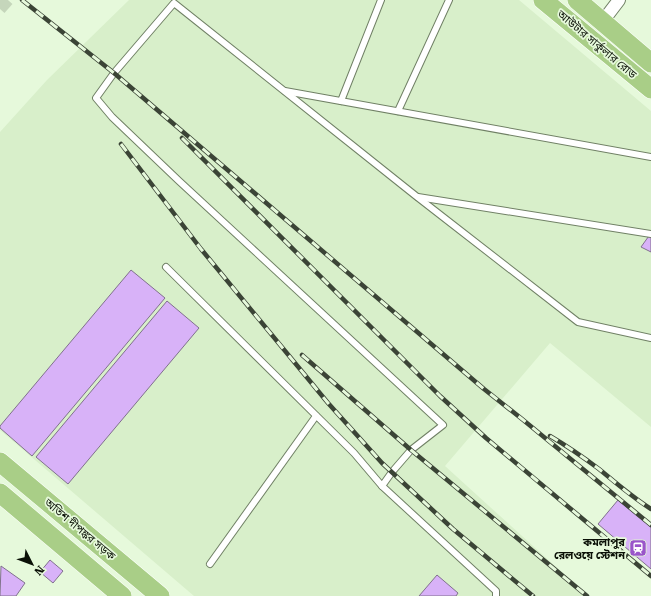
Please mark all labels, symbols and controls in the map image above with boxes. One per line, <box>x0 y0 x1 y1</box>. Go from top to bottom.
street label: আউটার সার্কুলার রোড <box>554 6 640 81</box>
street label: অতিশ দীপঙ্কর সড়ক <box>41 495 118 563</box>
place label: কমলাপুর রেলওয়ে স্টেশন <box>554 536 625 562</box>
station icon: কমলাপুর রেলওয়ে স্টেশন <box>628 538 648 558</box>
north arrow <box>12 544 52 584</box>
text: N <box>31 563 47 578</box>

